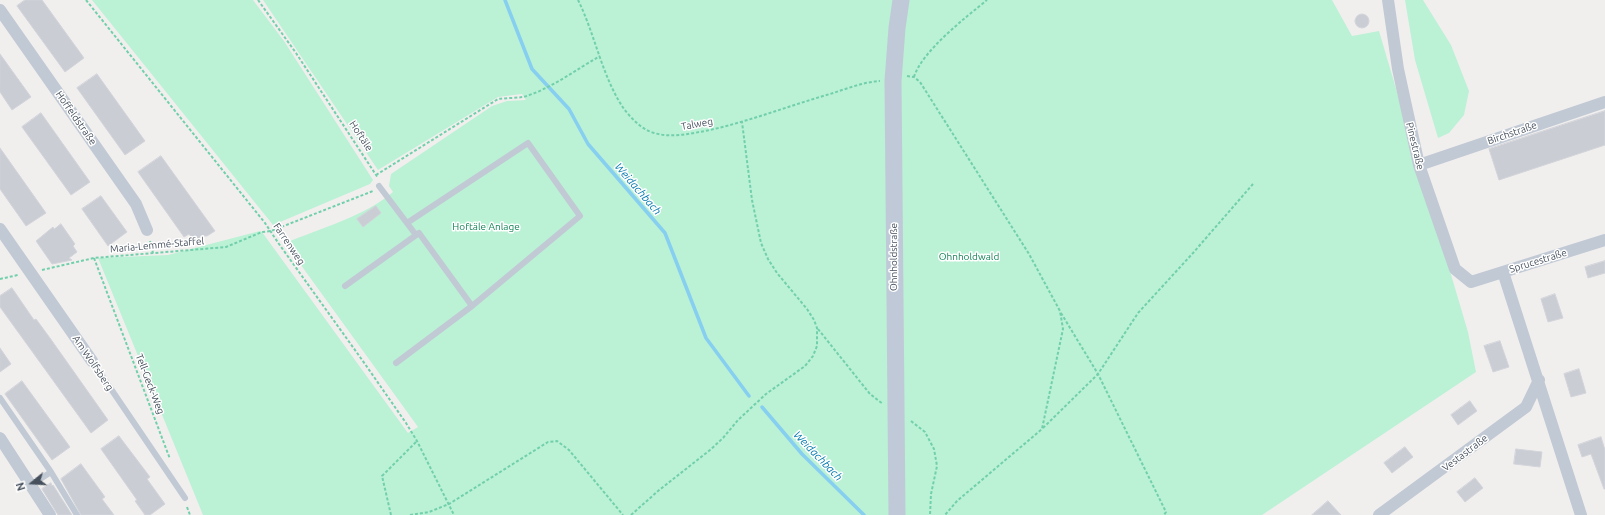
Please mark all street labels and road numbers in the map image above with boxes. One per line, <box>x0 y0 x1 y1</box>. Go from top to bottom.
street label: Hoffeldstraße <box>53 89 99 147</box>
street label: Talweg <box>680 115 714 133</box>
street label: Hoftäle <box>347 119 375 153</box>
street label: Birchstraße <box>1486 119 1538 147</box>
street label: Pinestraße <box>1403 121 1427 171</box>
street label: Farrenweg <box>271 221 307 267</box>
street label: Ohnholdstraße <box>888 223 900 291</box>
street label: Maria-Lemmé-Staffel <box>109 235 205 255</box>
street label: Sprucestraße <box>1508 247 1568 275</box>
street label: Am Wolfsberg <box>70 333 116 393</box>
street label: Tell-Geck-Weg <box>133 352 167 416</box>
street label: Vestastraße <box>1440 432 1490 474</box>

